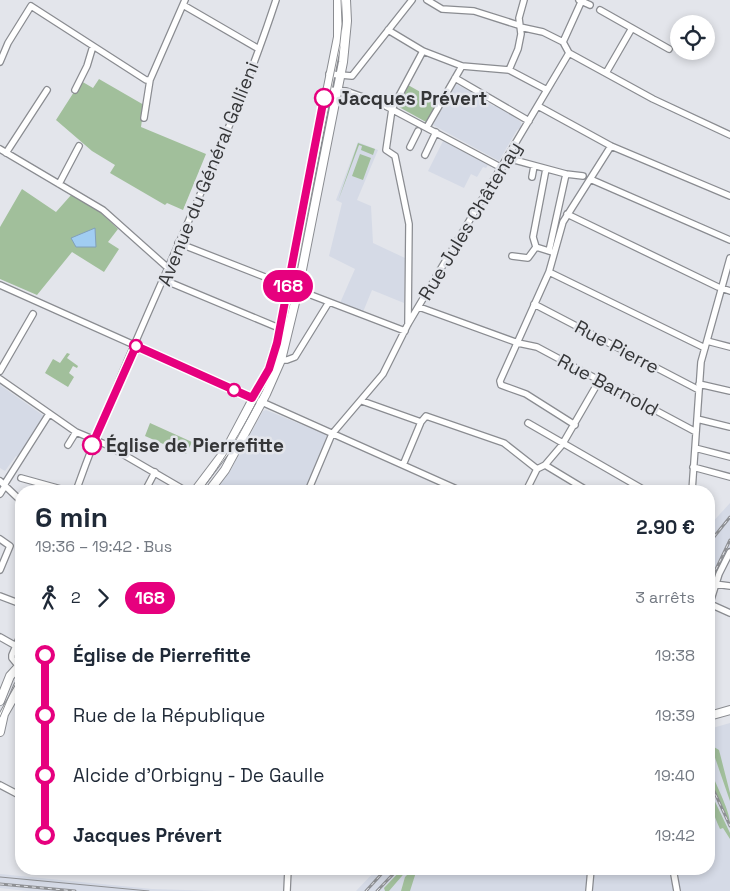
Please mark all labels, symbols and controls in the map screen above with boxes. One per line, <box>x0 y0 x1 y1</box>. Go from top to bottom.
map controls <box>670 15 715 60</box>
button: locate <box>670 15 715 60</box>
street label: Avenue du Général Gallieni <box>152 58 264 290</box>
place label: Jacques Prévert <box>338 86 487 111</box>
marker: Jacques Prévert <box>314 88 334 108</box>
street label: Rue Jules Châtenay <box>413 137 527 305</box>
line badge: 168 <box>259 270 317 302</box>
text: 168 <box>273 274 303 297</box>
street label: Rue Pierre <box>570 314 664 380</box>
unlabelled marker <box>129 339 143 353</box>
street label: Rue Barnold <box>553 348 663 422</box>
unlabelled marker <box>227 383 241 397</box>
place label: Église de Pierrefitte <box>106 433 284 458</box>
marker: Église de Pierrefitte <box>82 435 102 455</box>
text: 6 min <box>35 499 108 535</box>
text: 2.90 € <box>636 515 695 540</box>
text: 19:36 – 19:42 · Bus <box>35 536 172 557</box>
icon: walk <box>35 584 63 612</box>
icon: forward <box>89 584 117 612</box>
text: 168 <box>135 586 165 609</box>
text: 2 <box>71 587 81 608</box>
text: 3 arrêts <box>635 587 695 608</box>
text: Église de Pierrefitte <box>73 643 251 668</box>
text: 19:38 <box>655 645 695 666</box>
text: Rue de la République <box>73 703 265 728</box>
text: 19:39 <box>655 705 695 726</box>
text: Alcide d'Orbigny - De Gaulle <box>73 763 324 788</box>
text: 19:40 <box>654 765 695 786</box>
text: Jacques Prévert <box>73 823 222 848</box>
text: 19:42 <box>655 825 695 846</box>

